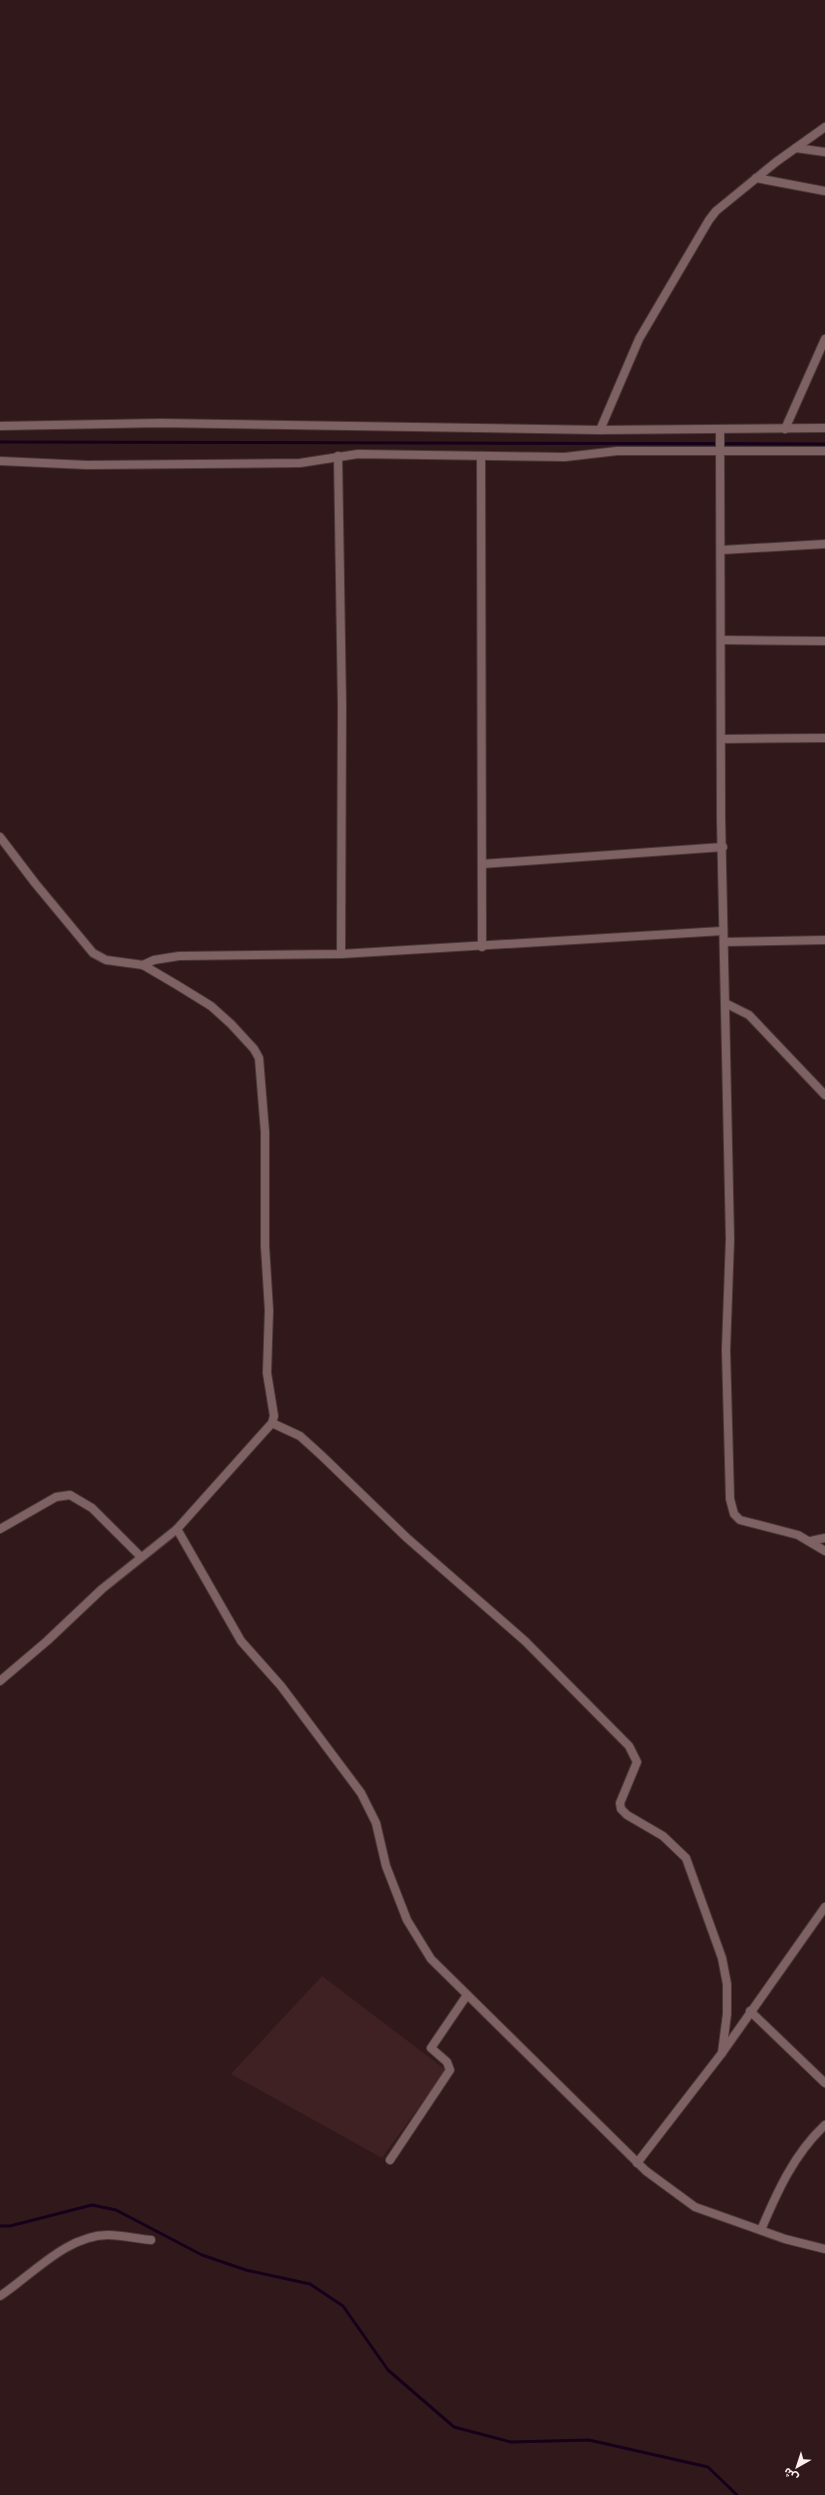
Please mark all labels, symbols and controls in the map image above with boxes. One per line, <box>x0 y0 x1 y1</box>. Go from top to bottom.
north arrow <box>777 2447 817 2487</box>
text: ش <box>781 2465 801 2484</box>

